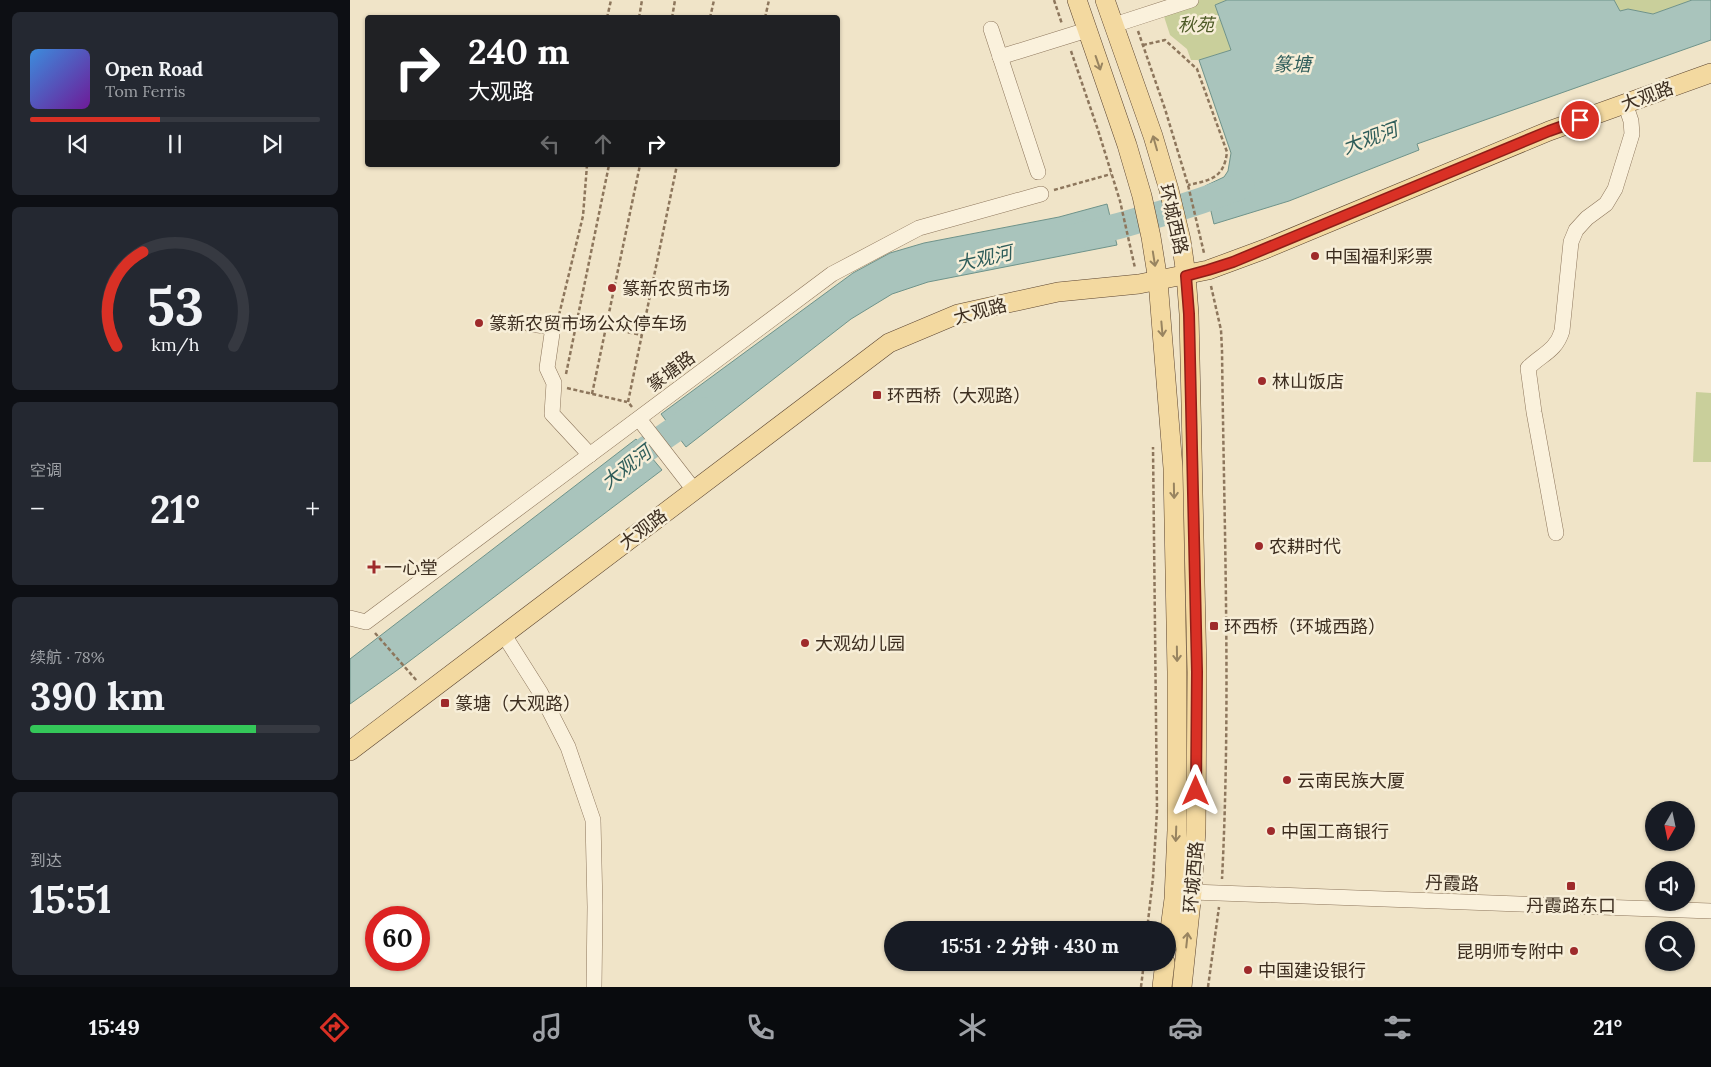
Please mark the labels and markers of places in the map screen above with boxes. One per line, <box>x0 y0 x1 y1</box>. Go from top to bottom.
pin <box>1559 99 1601 141</box>
place label: 中国福利彩票 <box>1325 245 1433 268</box>
marker: 中国福利彩票 <box>1309 250 1321 262</box>
place label: 篆新农贸市场 <box>622 277 730 300</box>
marker: 篆新农贸市场 <box>606 282 618 294</box>
place label: 篆新农贸市场公众停车场 <box>489 312 687 335</box>
marker: 篆新农贸市场公众停车场 <box>473 317 485 329</box>
place label: 林山饭店 <box>1272 370 1344 393</box>
marker: 林山饭店 <box>1256 375 1268 387</box>
place label: 环西桥（大观路） <box>887 384 1031 407</box>
marker: 环西桥（大观路） <box>871 389 883 401</box>
place label: 农耕时代 <box>1269 535 1341 558</box>
marker: 农耕时代 <box>1253 540 1265 552</box>
place label: 一心堂 <box>384 556 438 579</box>
marker: 一心堂 <box>368 561 380 573</box>
place label: 环西桥（环城西路） <box>1224 615 1386 638</box>
marker: 环西桥（环城西路） <box>1208 620 1220 632</box>
place label: 大观幼儿园 <box>815 632 905 655</box>
marker: 大观幼儿园 <box>799 637 811 649</box>
place label: 篆塘（大观路） <box>455 692 581 715</box>
marker: 篆塘（大观路） <box>439 697 451 709</box>
place label: 云南民族大厦 <box>1297 769 1405 792</box>
marker: 云南民族大厦 <box>1281 774 1293 786</box>
place label: 中国工商银行 <box>1281 820 1389 843</box>
marker: 中国工商银行 <box>1265 825 1277 837</box>
marker: 丹霞路东口 <box>1565 880 1577 892</box>
place label: 丹霞路东口 <box>1526 894 1616 917</box>
place label: 昆明师专附中 <box>1456 940 1564 963</box>
marker: 昆明师专附中 <box>1568 945 1580 957</box>
place label: 中国建设银行 <box>1258 959 1366 982</box>
marker: 中国建设银行 <box>1242 964 1254 976</box>

